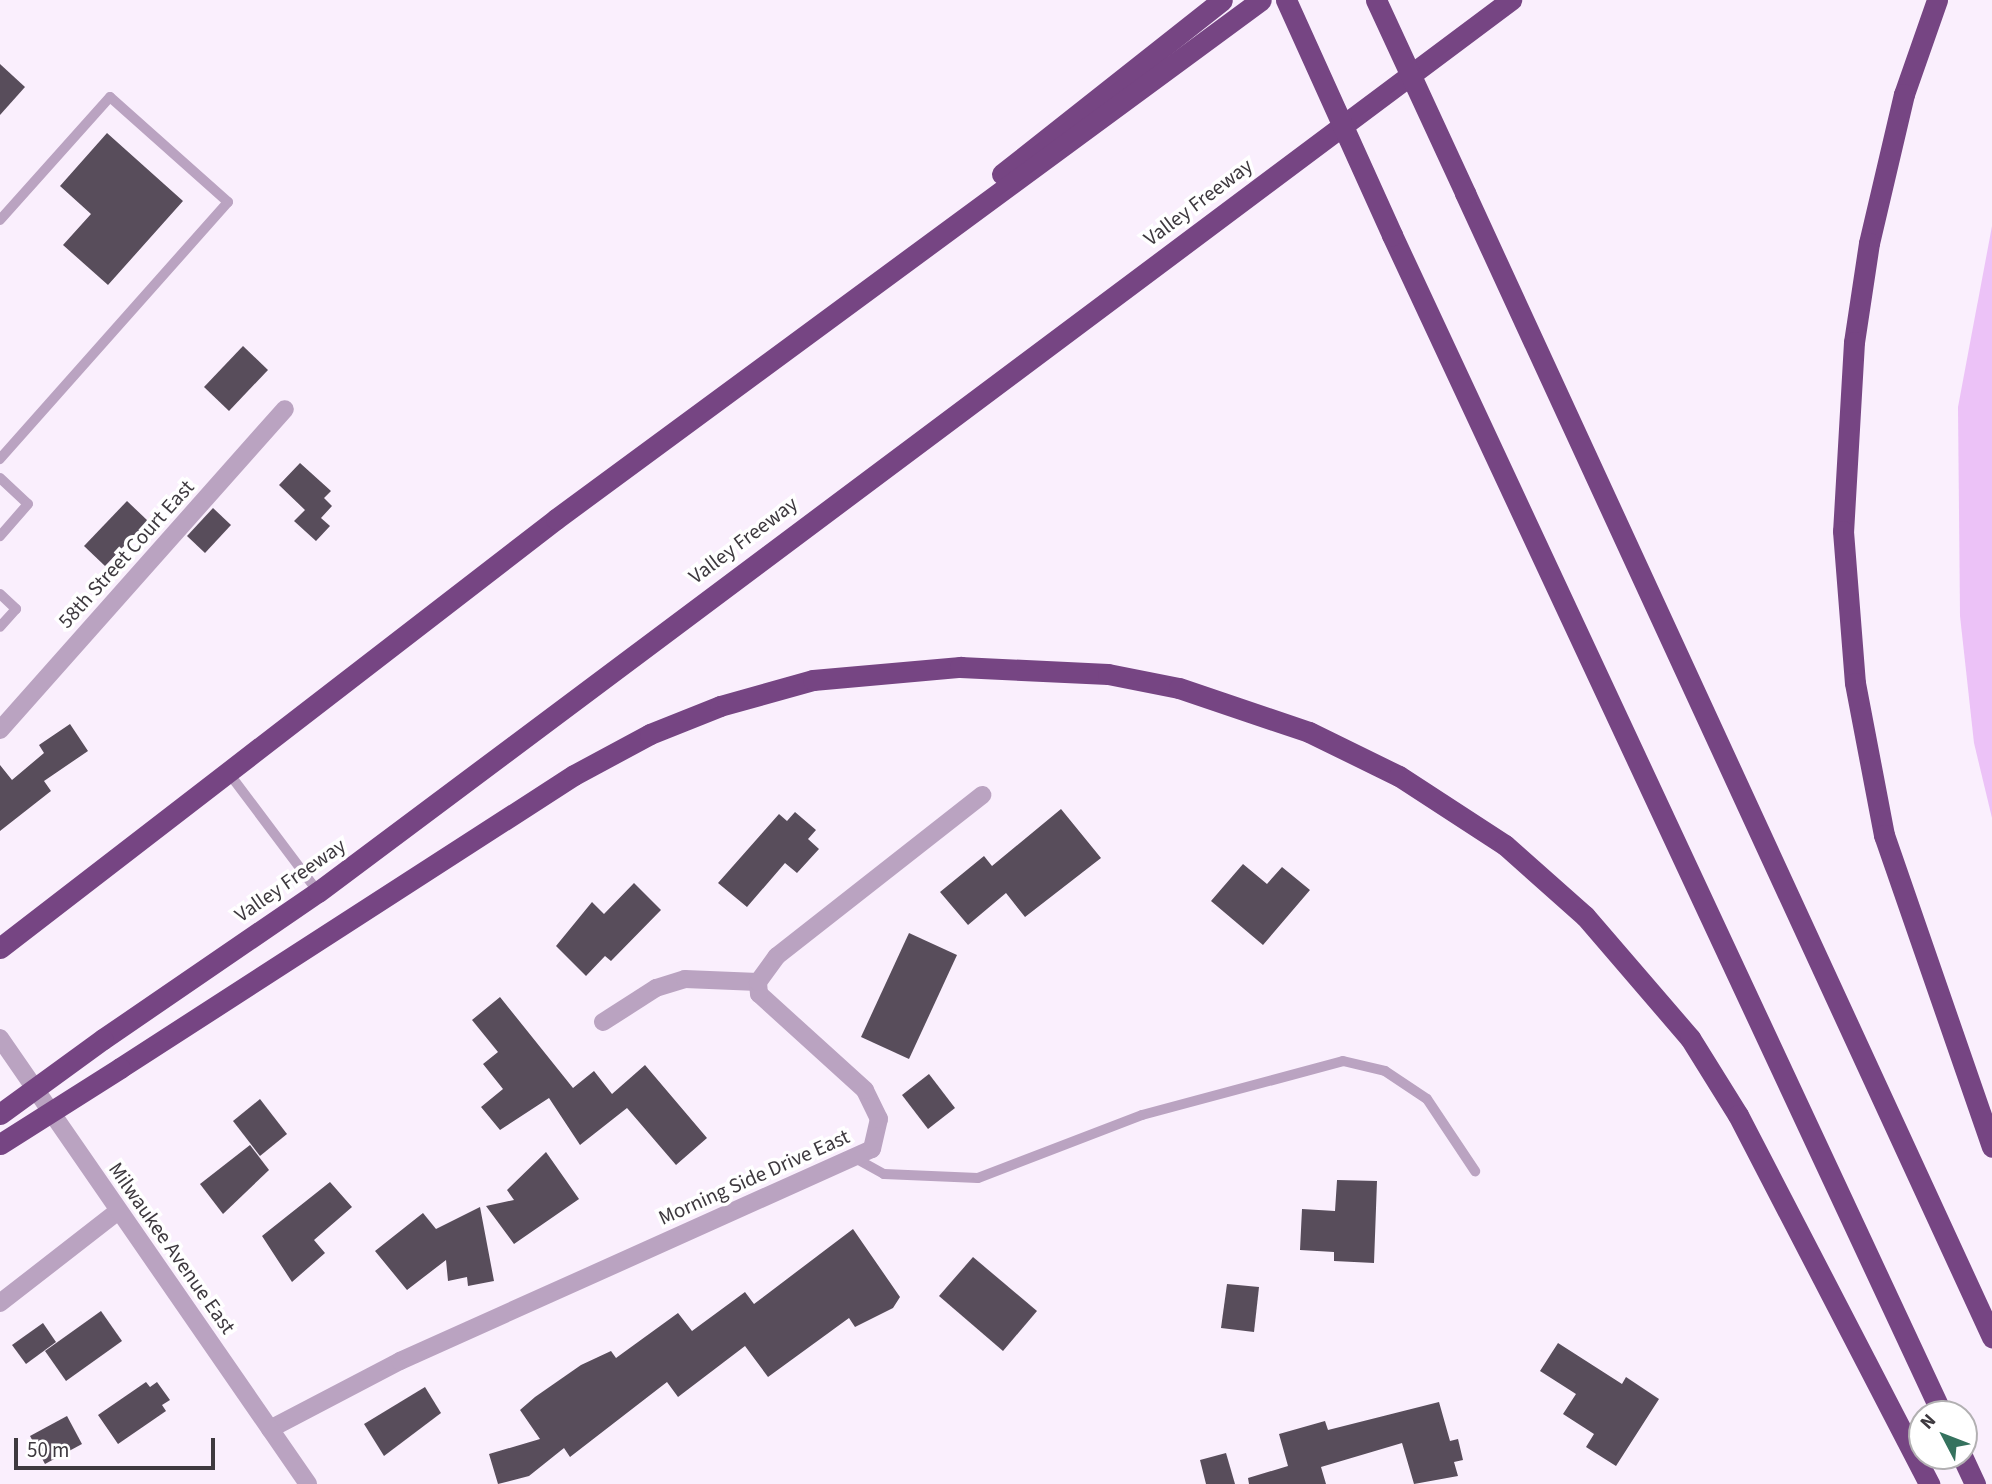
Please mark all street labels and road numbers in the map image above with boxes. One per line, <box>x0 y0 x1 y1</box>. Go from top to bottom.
street label: Valley Freeway <box>1139 153 1257 251</box>
street label: 58th Street Court East <box>53 475 199 633</box>
street label: Valley Freeway <box>684 491 802 589</box>
street label: Valley Freeway <box>230 833 350 927</box>
street label: Morning Side Drive East <box>655 1124 853 1230</box>
street label: Milwaukee Avenue East <box>103 1157 241 1339</box>

